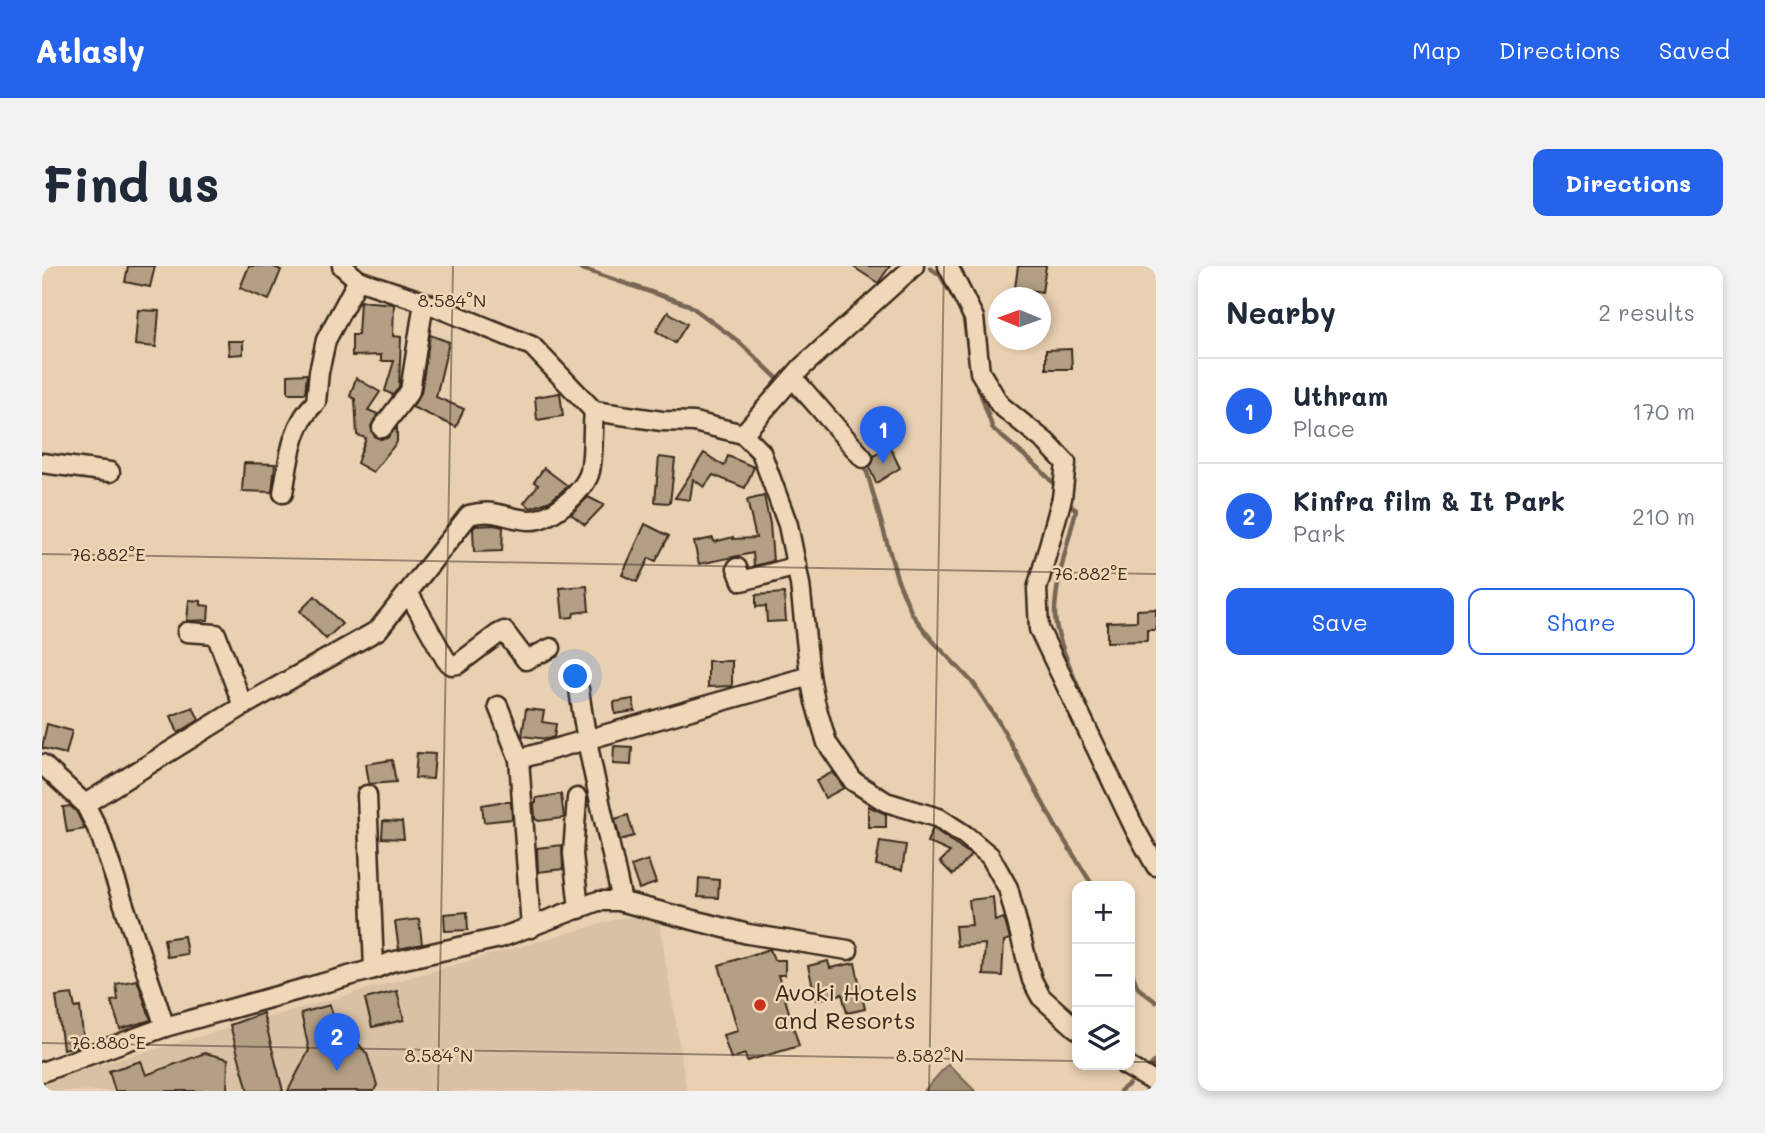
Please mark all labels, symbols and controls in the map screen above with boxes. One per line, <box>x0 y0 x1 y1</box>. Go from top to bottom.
text: Atlasly <box>35 28 145 71</box>
text: Map <box>1412 34 1461 65</box>
text: Directions <box>1499 34 1621 65</box>
text: Saved <box>1659 34 1730 65</box>
button: Directions <box>1533 149 1723 216</box>
text: Find us <box>42 151 220 214</box>
north arrow <box>988 287 1051 350</box>
text: 8.584°N <box>418 288 486 312</box>
text: Nearby <box>1226 292 1336 332</box>
text: 2 results <box>1598 297 1695 327</box>
text: Uthram <box>1293 379 1388 413</box>
text: 1 <box>1244 396 1254 426</box>
text: 170 m <box>1632 396 1695 426</box>
pin: 1 <box>860 406 906 464</box>
text: Place <box>1293 413 1355 443</box>
text: Kinfra film & It Park <box>1293 484 1565 518</box>
text: 2 <box>1243 501 1255 531</box>
text: 210 m <box>1632 501 1695 531</box>
text: Park <box>1293 518 1345 548</box>
text: 76.882°E <box>70 542 146 566</box>
text: 76.882°E <box>1052 561 1128 585</box>
button: Save <box>1226 588 1454 655</box>
button: Share <box>1468 588 1695 655</box>
your location <box>558 659 592 693</box>
map controls <box>1072 881 1135 1070</box>
button: + <box>1072 881 1135 944</box>
button: − <box>1072 944 1135 1007</box>
place label: Avoki Hotels and Resorts <box>774 976 917 1035</box>
marker: Avoki Hotels and Resorts <box>752 997 768 1013</box>
button: layers <box>1072 1007 1135 1070</box>
pin: 2 <box>314 1013 360 1071</box>
text: 76.880°E <box>70 1030 146 1054</box>
text: 8.584°N <box>405 1043 473 1067</box>
text: 8.582°N <box>896 1043 964 1067</box>

